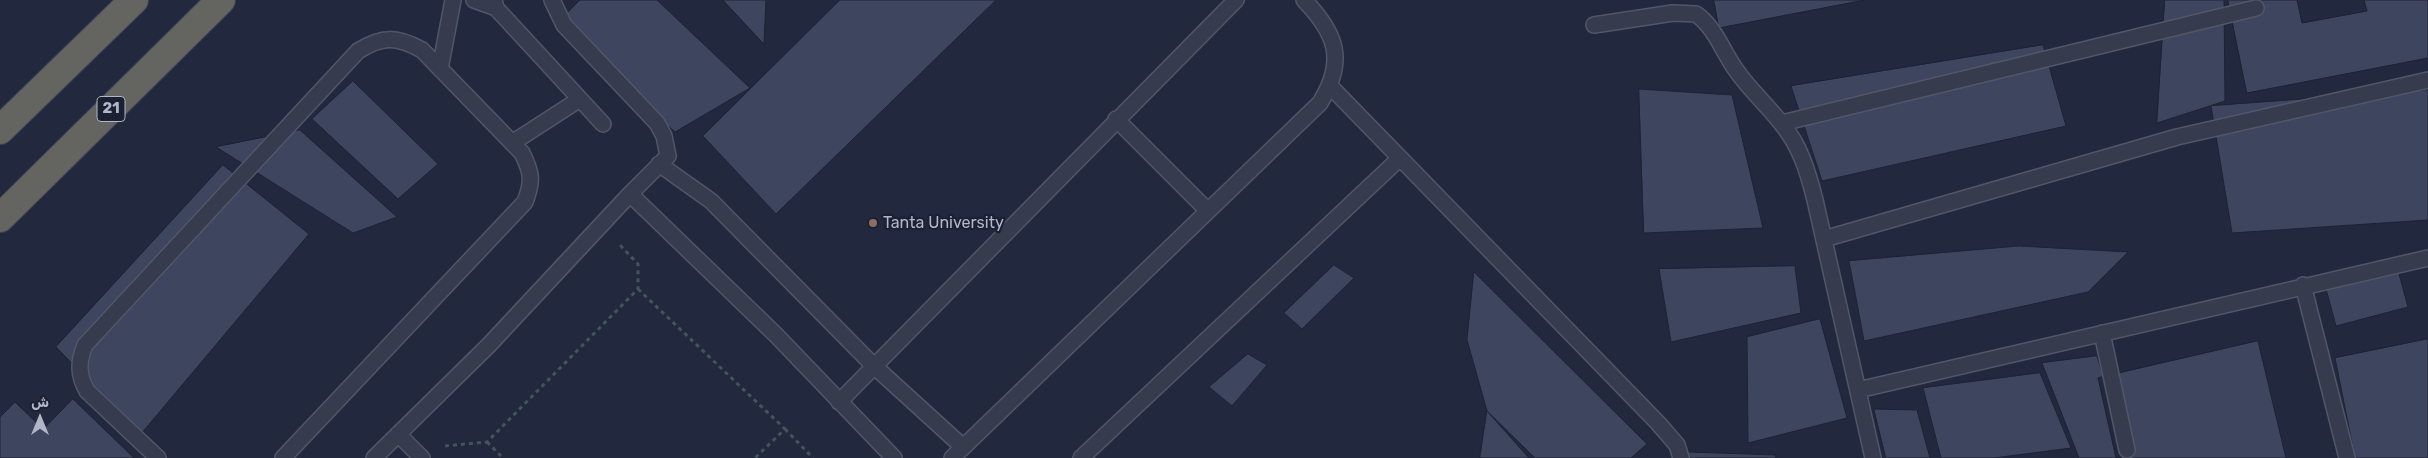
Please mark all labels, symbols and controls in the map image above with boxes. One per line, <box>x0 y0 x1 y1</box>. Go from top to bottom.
road number: 21 <box>97 96 125 122</box>
place label: Tanta University <box>883 213 1004 233</box>
marker: Tanta University <box>867 217 879 229</box>
north arrow <box>15 393 65 443</box>
text: ش <box>31 394 49 411</box>

